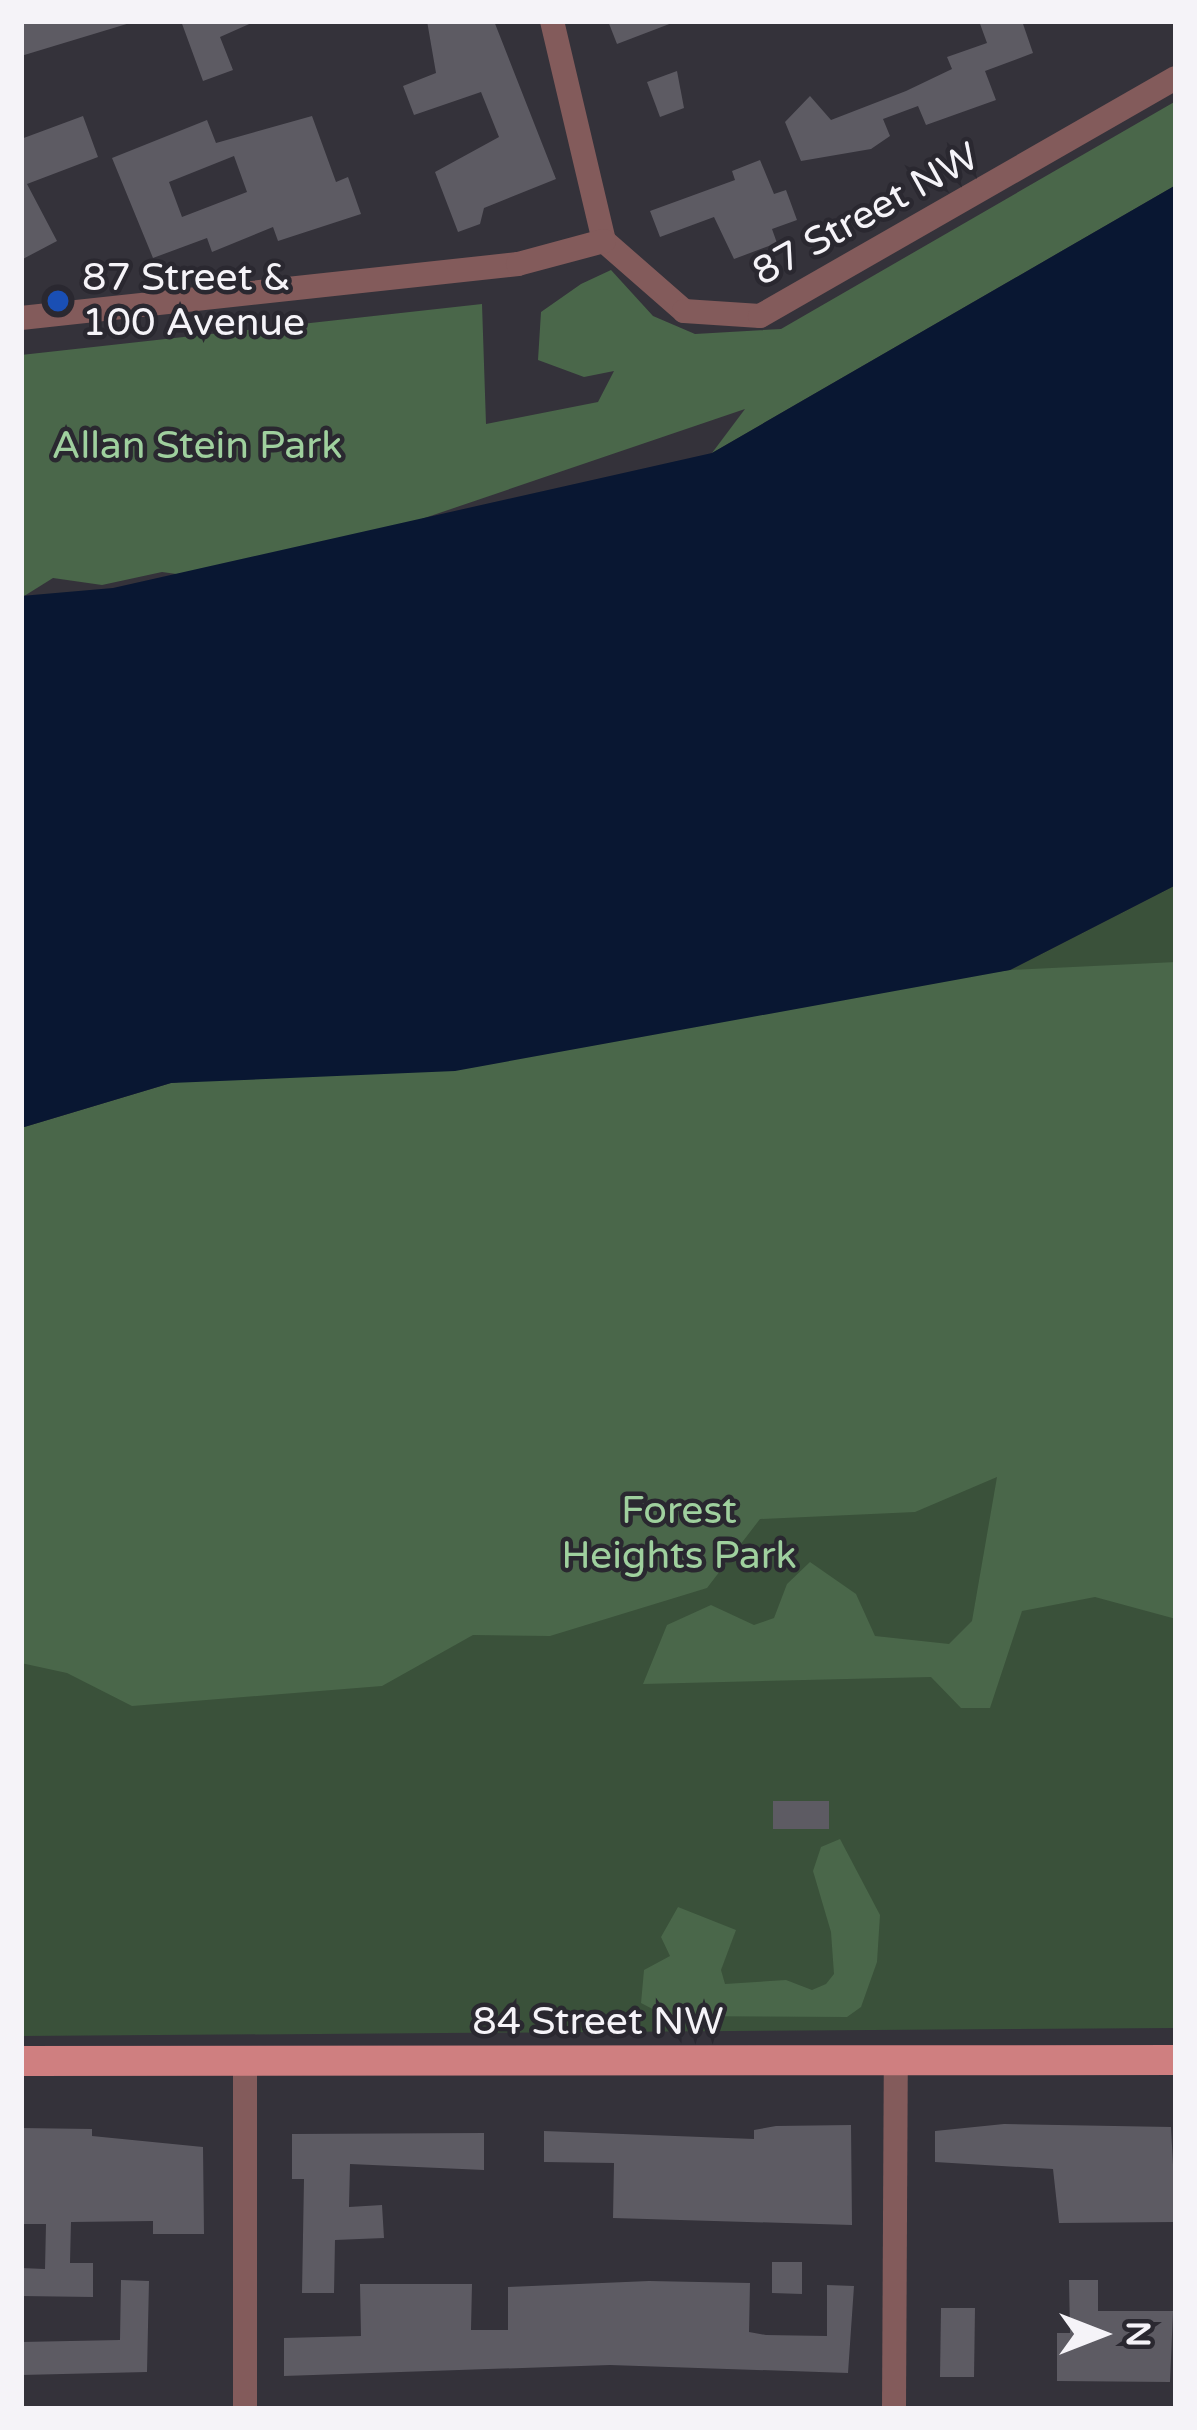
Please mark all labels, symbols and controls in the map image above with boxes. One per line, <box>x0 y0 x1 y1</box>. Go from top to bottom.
street label: 87 Street NW <box>745 134 987 296</box>
place label: 87 Street & 100 Avenue <box>82 256 305 347</box>
marker: 87 Street & 100 Avenue <box>45 288 71 314</box>
park label: Allan Stein Park <box>52 423 342 469</box>
park label: Forest Heights Park <box>561 1489 797 1580</box>
street label: 84 Street NW <box>472 1999 724 2045</box>
north arrow <box>1041 2274 1161 2394</box>
text: N <box>1118 2321 1157 2347</box>

